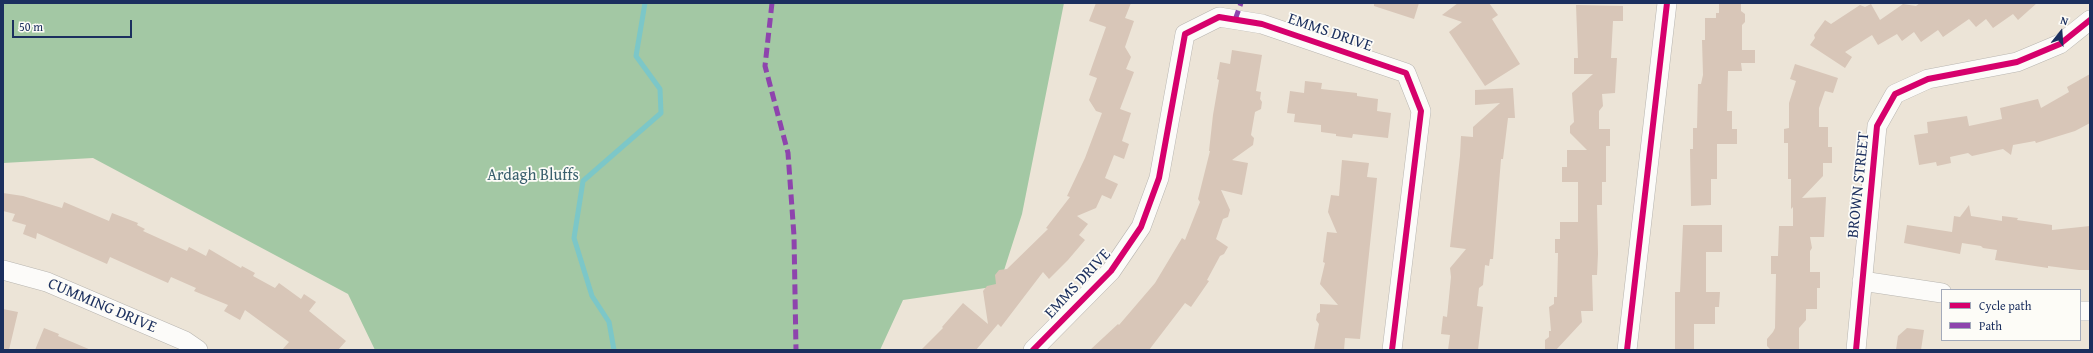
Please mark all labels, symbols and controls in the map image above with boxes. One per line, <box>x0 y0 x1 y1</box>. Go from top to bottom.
street label: EMMS DRIVE <box>1285 10 1375 56</box>
scale bar <box>14 12 134 38</box>
north arrow <box>2041 12 2081 52</box>
text: N <box>2059 12 2070 29</box>
text: 50 m <box>19 18 43 35</box>
street label: BROWN STREET <box>1844 131 1874 239</box>
park label: Ardagh Bluffs <box>487 166 579 186</box>
street label: EMMS DRIVE <box>1041 245 1115 323</box>
street label: CUMMING DRIVE <box>45 274 159 338</box>
legend <box>1941 289 2081 341</box>
text: Cycle path <box>1979 297 2031 314</box>
text: Path <box>1979 317 2002 334</box>

